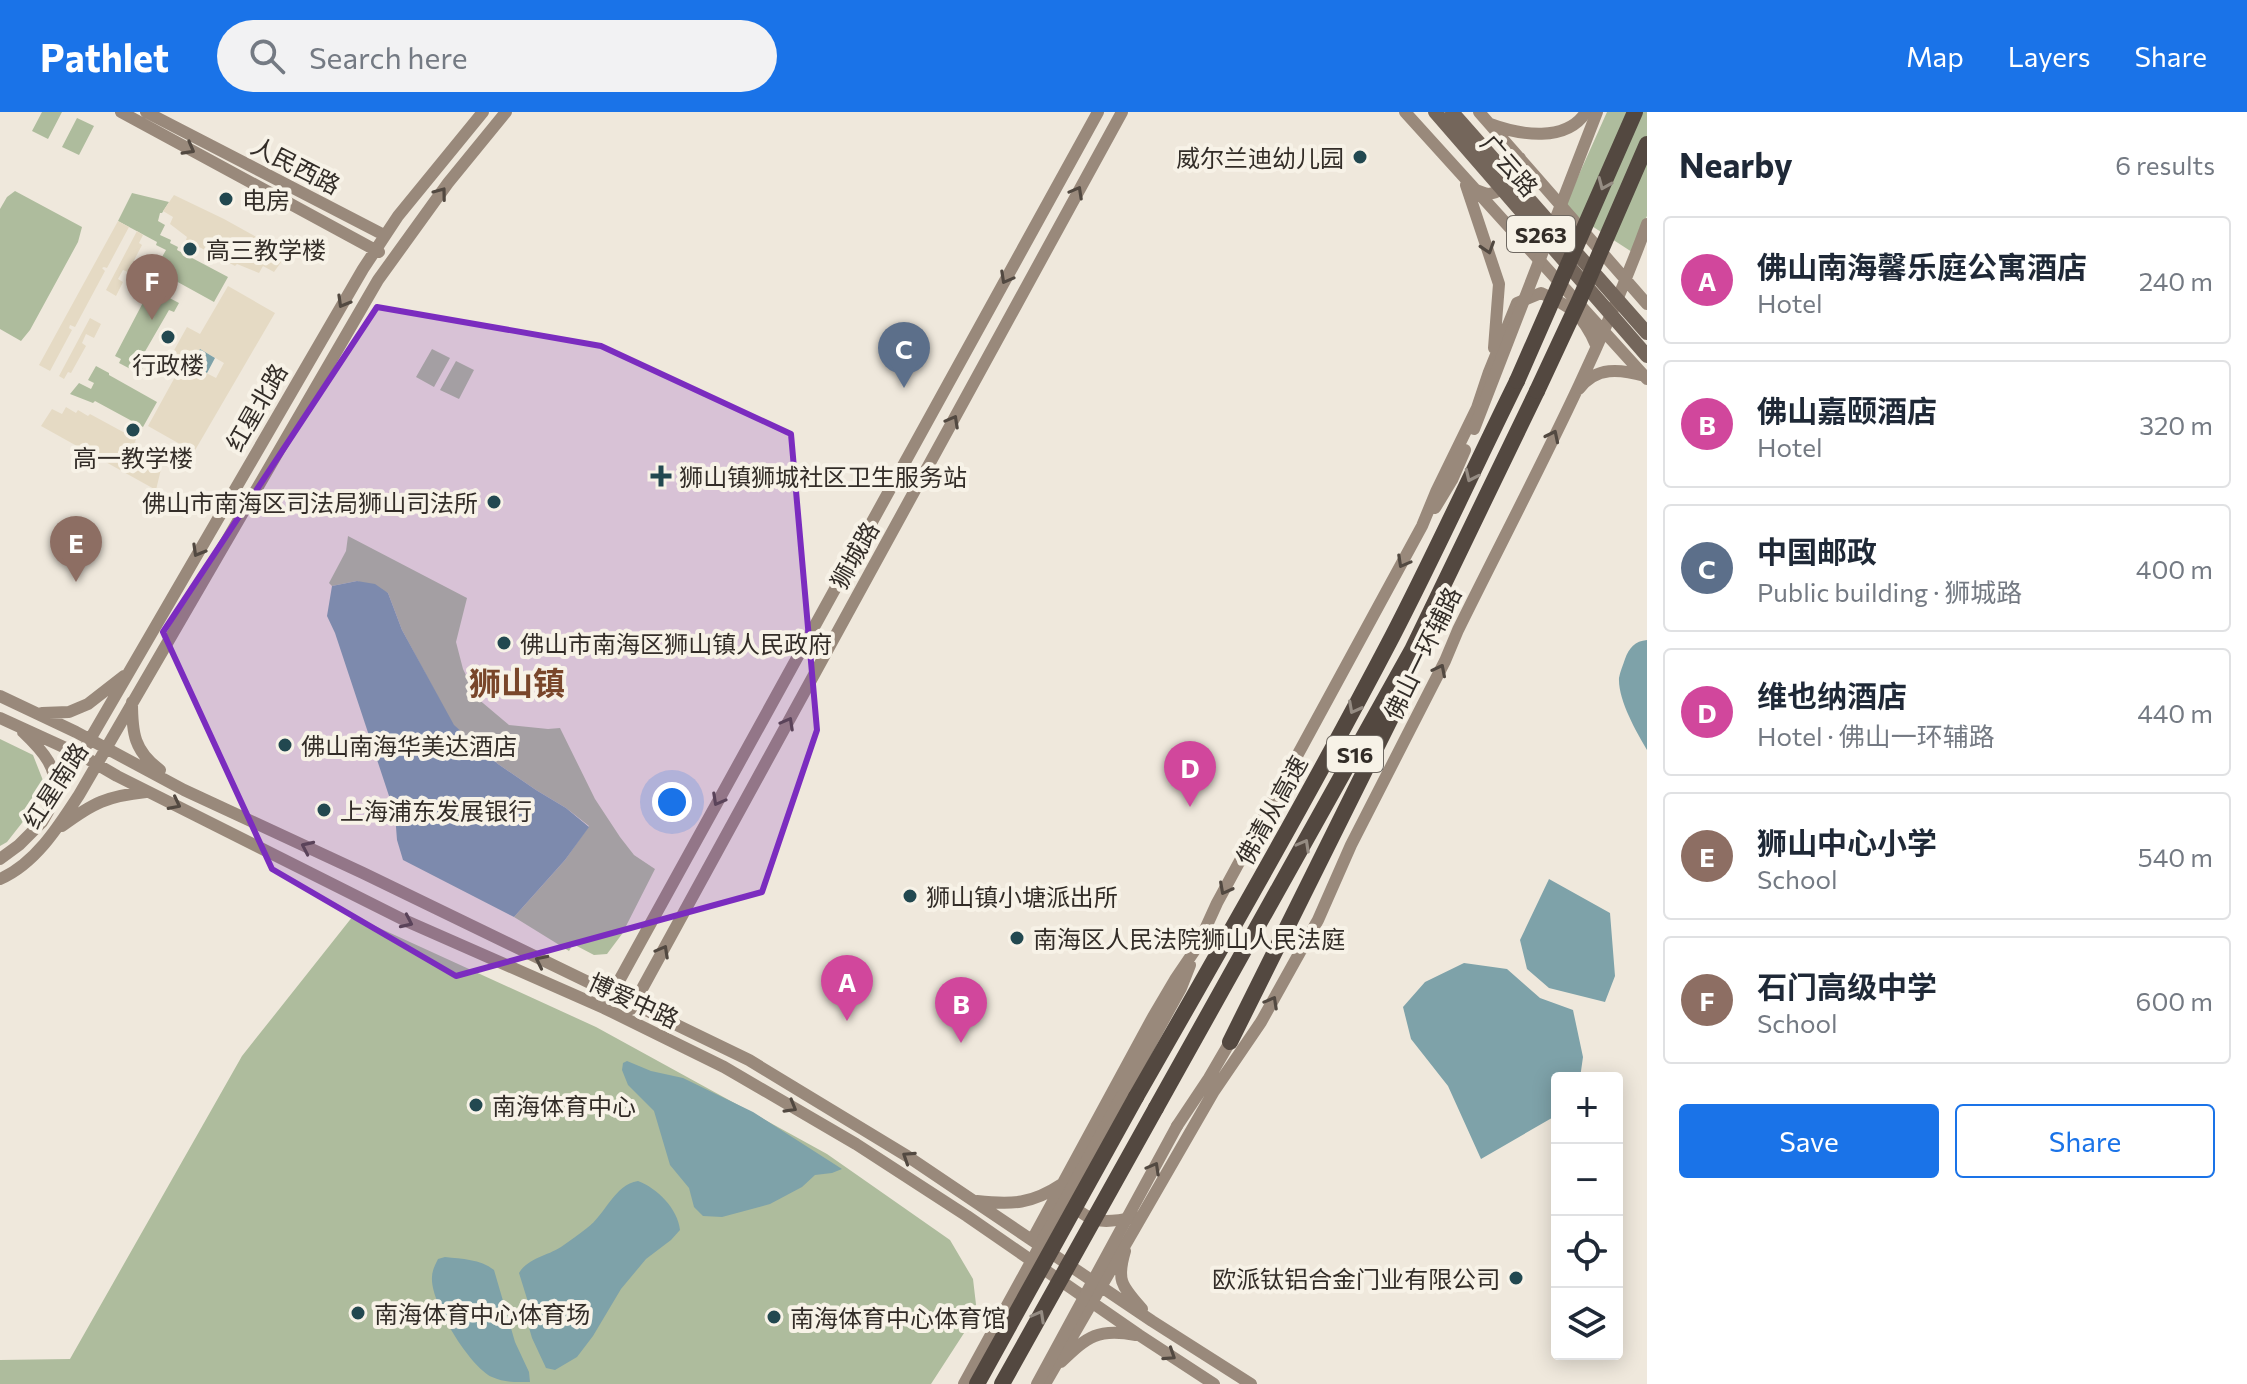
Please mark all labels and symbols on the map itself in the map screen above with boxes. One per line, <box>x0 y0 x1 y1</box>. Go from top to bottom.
street label: 广云路 <box>1475 128 1545 202</box>
street label: 人民西路 <box>247 130 345 200</box>
one-way arrow <box>181 140 195 155</box>
place label: 威尔兰迪幼儿园 <box>1176 143 1344 172</box>
marker: 威尔兰迪幼儿园 <box>1351 148 1369 166</box>
one-way arrow <box>1597 176 1613 190</box>
place label: 电房 <box>242 185 290 214</box>
one-way arrow <box>431 187 446 202</box>
one-way arrow <box>1067 187 1083 201</box>
marker: 电房 <box>217 190 235 208</box>
road number: S263 <box>1507 216 1575 252</box>
place label: 高三教学楼 <box>206 235 326 264</box>
marker: 高三教学楼 <box>181 240 199 258</box>
one-way arrow <box>1478 240 1494 254</box>
pin: F <box>126 254 178 320</box>
one-way arrow <box>1001 270 1016 285</box>
one-way arrow <box>337 293 353 307</box>
pin: C <box>878 322 930 388</box>
marker: 行政楼 <box>159 328 177 346</box>
place label: 行政楼 <box>132 350 204 379</box>
street label: 红星北路 <box>219 358 293 456</box>
one-way arrow <box>943 415 959 430</box>
marker: 高一教学楼 <box>124 421 142 439</box>
one-way arrow <box>1543 430 1559 445</box>
place label: 高一教学楼 <box>73 443 193 472</box>
place label: 狮山镇狮城社区卫生服务站 <box>679 462 967 491</box>
marker: 狮山镇狮城社区卫生服务站 <box>650 465 672 487</box>
one-way arrow <box>1465 468 1481 483</box>
place label: 佛山市南海区司法局狮山司法所 <box>142 488 478 517</box>
marker: 佛山市南海区司法局狮山司法所 <box>485 493 503 511</box>
pin: E <box>50 516 102 582</box>
street label: 狮城路 <box>824 516 884 594</box>
one-way arrow <box>192 542 208 556</box>
one-way arrow <box>1397 554 1412 568</box>
street label: 佛山一环辅路 <box>1377 582 1467 724</box>
place label: 佛山市南海区狮山镇人民政府 <box>520 629 832 658</box>
marker: 佛山市南海区狮山镇人民政府 <box>495 634 513 652</box>
district label: 狮山镇 <box>469 662 565 702</box>
one-way arrow <box>1430 664 1445 679</box>
one-way arrow <box>1348 700 1364 714</box>
one-way arrow <box>778 717 794 731</box>
place label: 佛山南海华美达酒店 <box>301 731 517 760</box>
marker: 佛山南海华美达酒店 <box>276 736 294 754</box>
road number: S16 <box>1327 736 1383 772</box>
street label: 红星南路 <box>17 737 93 833</box>
pin: D <box>1164 741 1216 807</box>
street label: 佛清从高速 <box>1229 750 1313 870</box>
your location <box>652 782 692 822</box>
one-way arrow <box>712 792 727 806</box>
one-way arrow <box>166 795 181 810</box>
place label: 上海浦东发展银行 <box>340 796 532 825</box>
marker: 上海浦东发展银行 <box>315 801 333 819</box>
one-way arrow <box>1295 838 1310 853</box>
one-way arrow <box>301 841 316 857</box>
one-way arrow <box>1219 880 1235 895</box>
place label: 狮山镇小塘派出所 <box>926 882 1118 911</box>
marker: 狮山镇小塘派出所 <box>901 887 919 905</box>
one-way arrow <box>399 912 413 928</box>
place label: 南海区人民法院狮山人民法庭 <box>1033 924 1345 953</box>
marker: 南海区人民法院狮山人民法庭 <box>1008 929 1026 947</box>
one-way arrow <box>653 945 669 959</box>
one-way arrow <box>535 955 550 970</box>
pin: A <box>821 955 873 1021</box>
street label: 博爱中路 <box>584 967 684 1033</box>
pin: B <box>935 977 987 1043</box>
one-way arrow <box>1262 996 1278 1011</box>
place label: 南海体育中心 <box>492 1091 636 1120</box>
marker: 南海体育中心 <box>467 1096 485 1114</box>
one-way arrow <box>782 1097 797 1113</box>
one-way arrow <box>902 1152 916 1167</box>
one-way arrow <box>1145 1162 1160 1176</box>
place label: 欧派钛铝合金门业有限公司 <box>1212 1264 1500 1293</box>
marker: 欧派钛铝合金门业有限公司 <box>1507 1269 1525 1287</box>
place label: 南海体育中心体育场 <box>374 1299 590 1328</box>
place label: 南海体育中心体育馆 <box>790 1303 1006 1332</box>
marker: 南海体育中心体育场 <box>349 1304 367 1322</box>
marker: 南海体育中心体育馆 <box>765 1308 783 1326</box>
one-way arrow <box>1030 1309 1045 1324</box>
one-way arrow <box>1161 1346 1175 1361</box>

